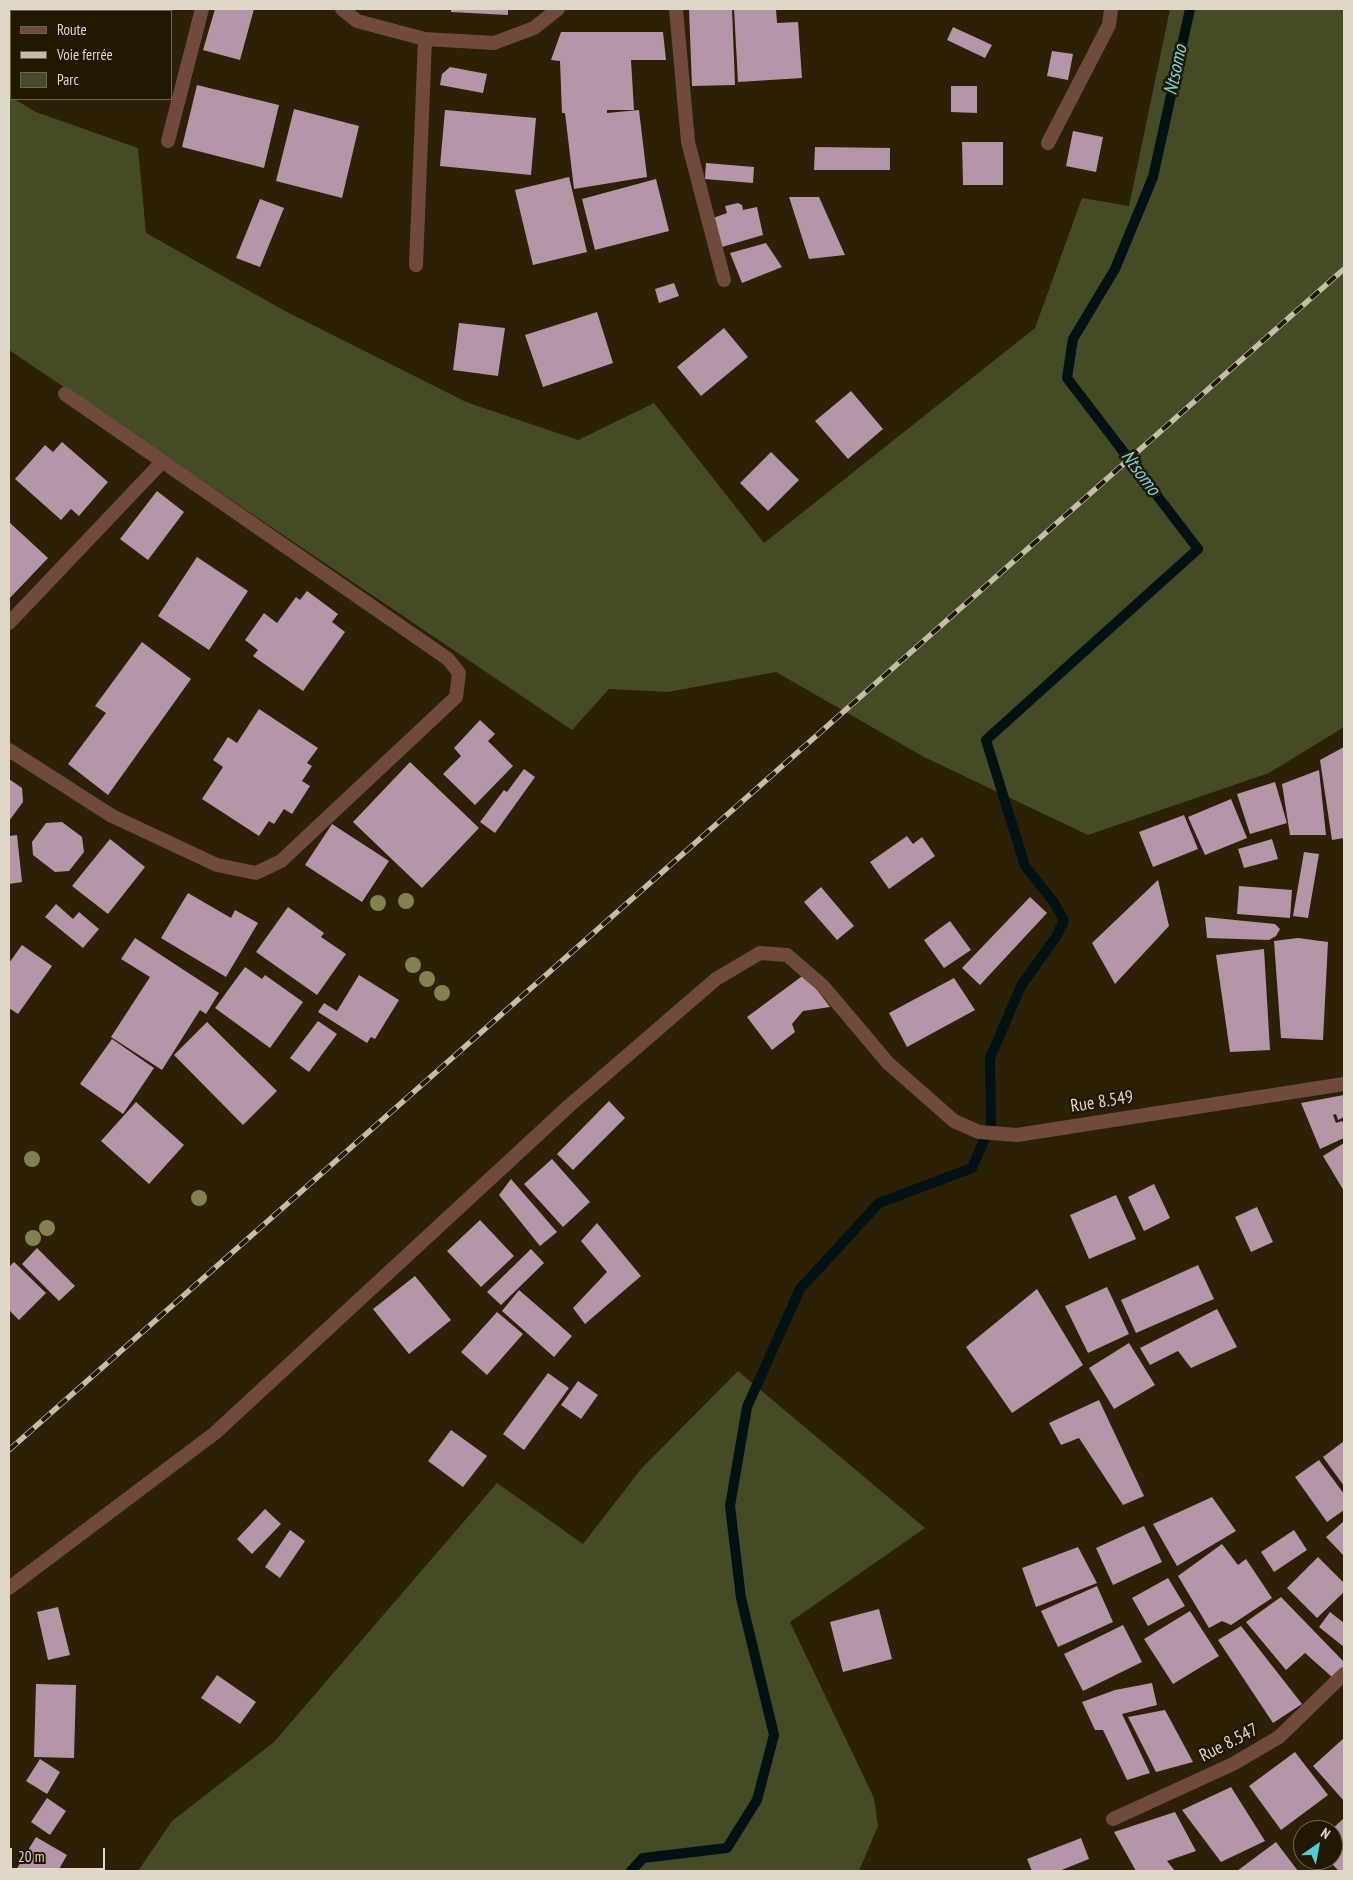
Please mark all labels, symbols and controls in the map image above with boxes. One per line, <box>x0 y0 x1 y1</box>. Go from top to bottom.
legend <box>10 10 172 100</box>
text: Route <box>57 20 87 39</box>
water label: Ntsomo <box>1160 43 1192 97</box>
text: Voie ferrée <box>57 45 113 64</box>
text: Parc <box>57 70 79 89</box>
water label: Ntsomo <box>1116 446 1164 500</box>
street label: Rue 8.549 <box>1069 1086 1135 1118</box>
street label: Rue 8.547 <box>1196 1719 1262 1767</box>
north arrow <box>1293 1820 1343 1870</box>
text: N <box>1318 1824 1334 1843</box>
scale bar <box>12 1838 108 1870</box>
text: 20 m <box>18 1847 44 1866</box>

